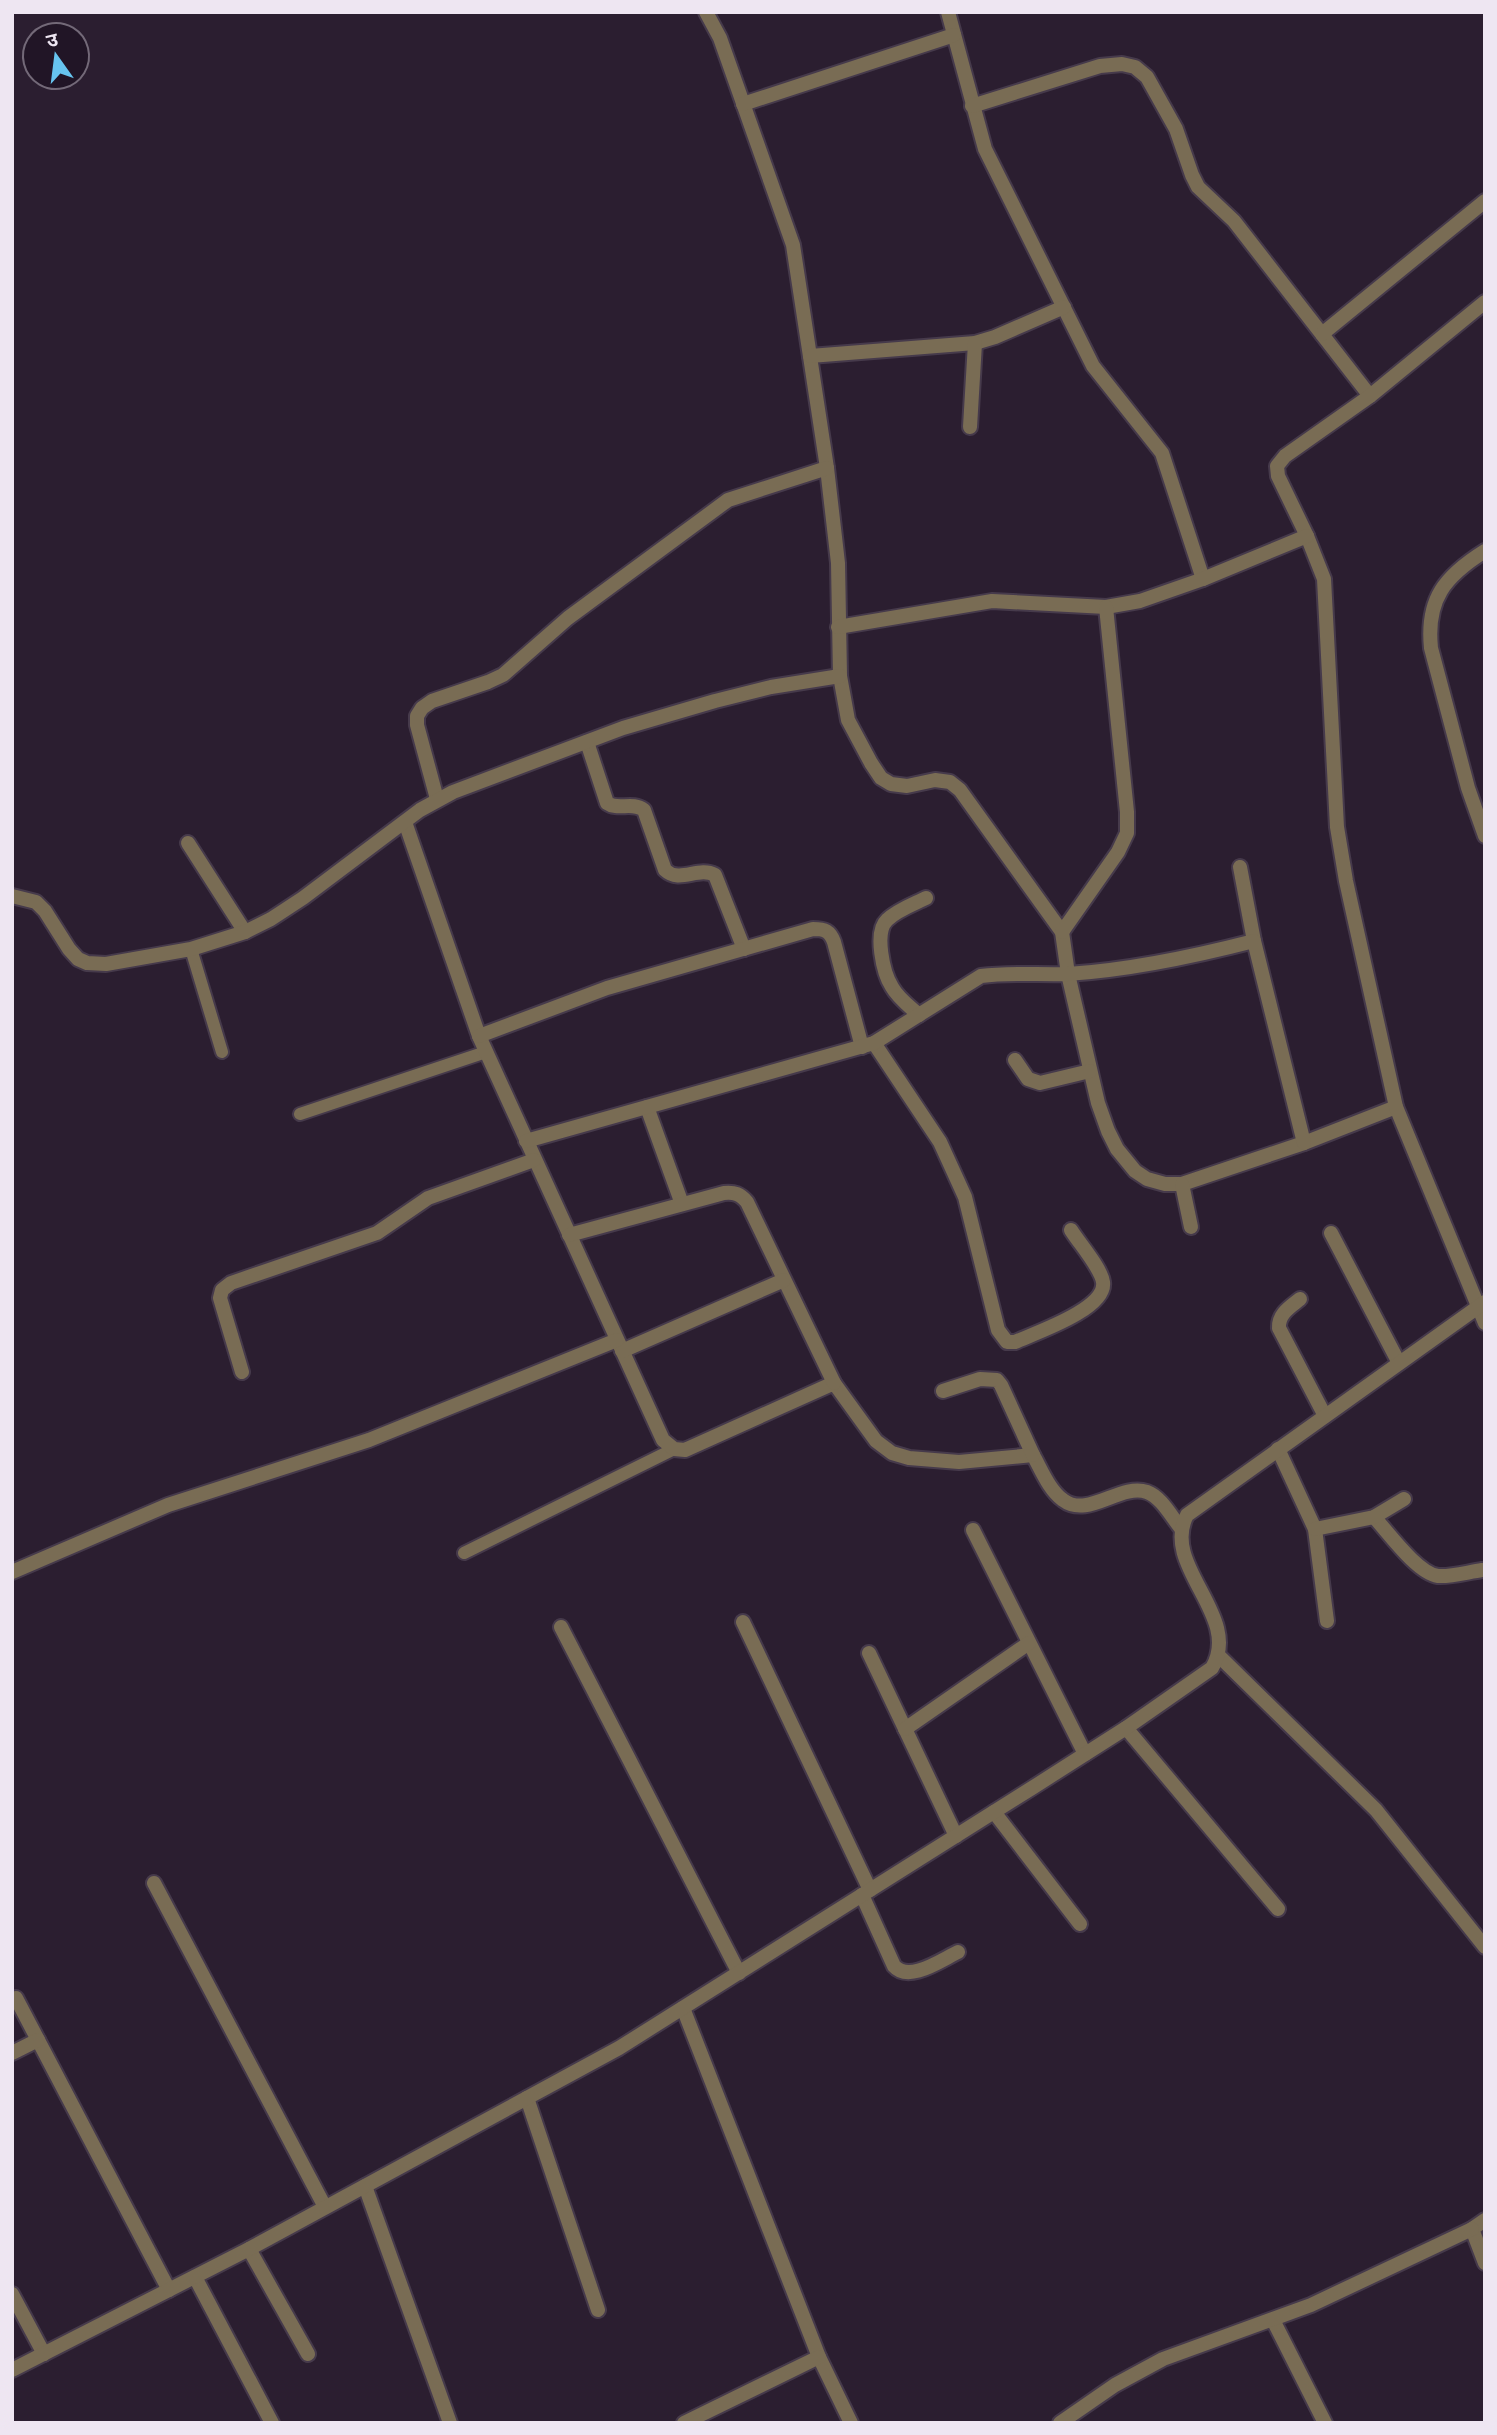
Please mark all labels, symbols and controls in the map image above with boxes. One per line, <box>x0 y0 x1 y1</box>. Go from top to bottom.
north arrow <box>21 21 91 91</box>
text: उ <box>44 27 61 52</box>

